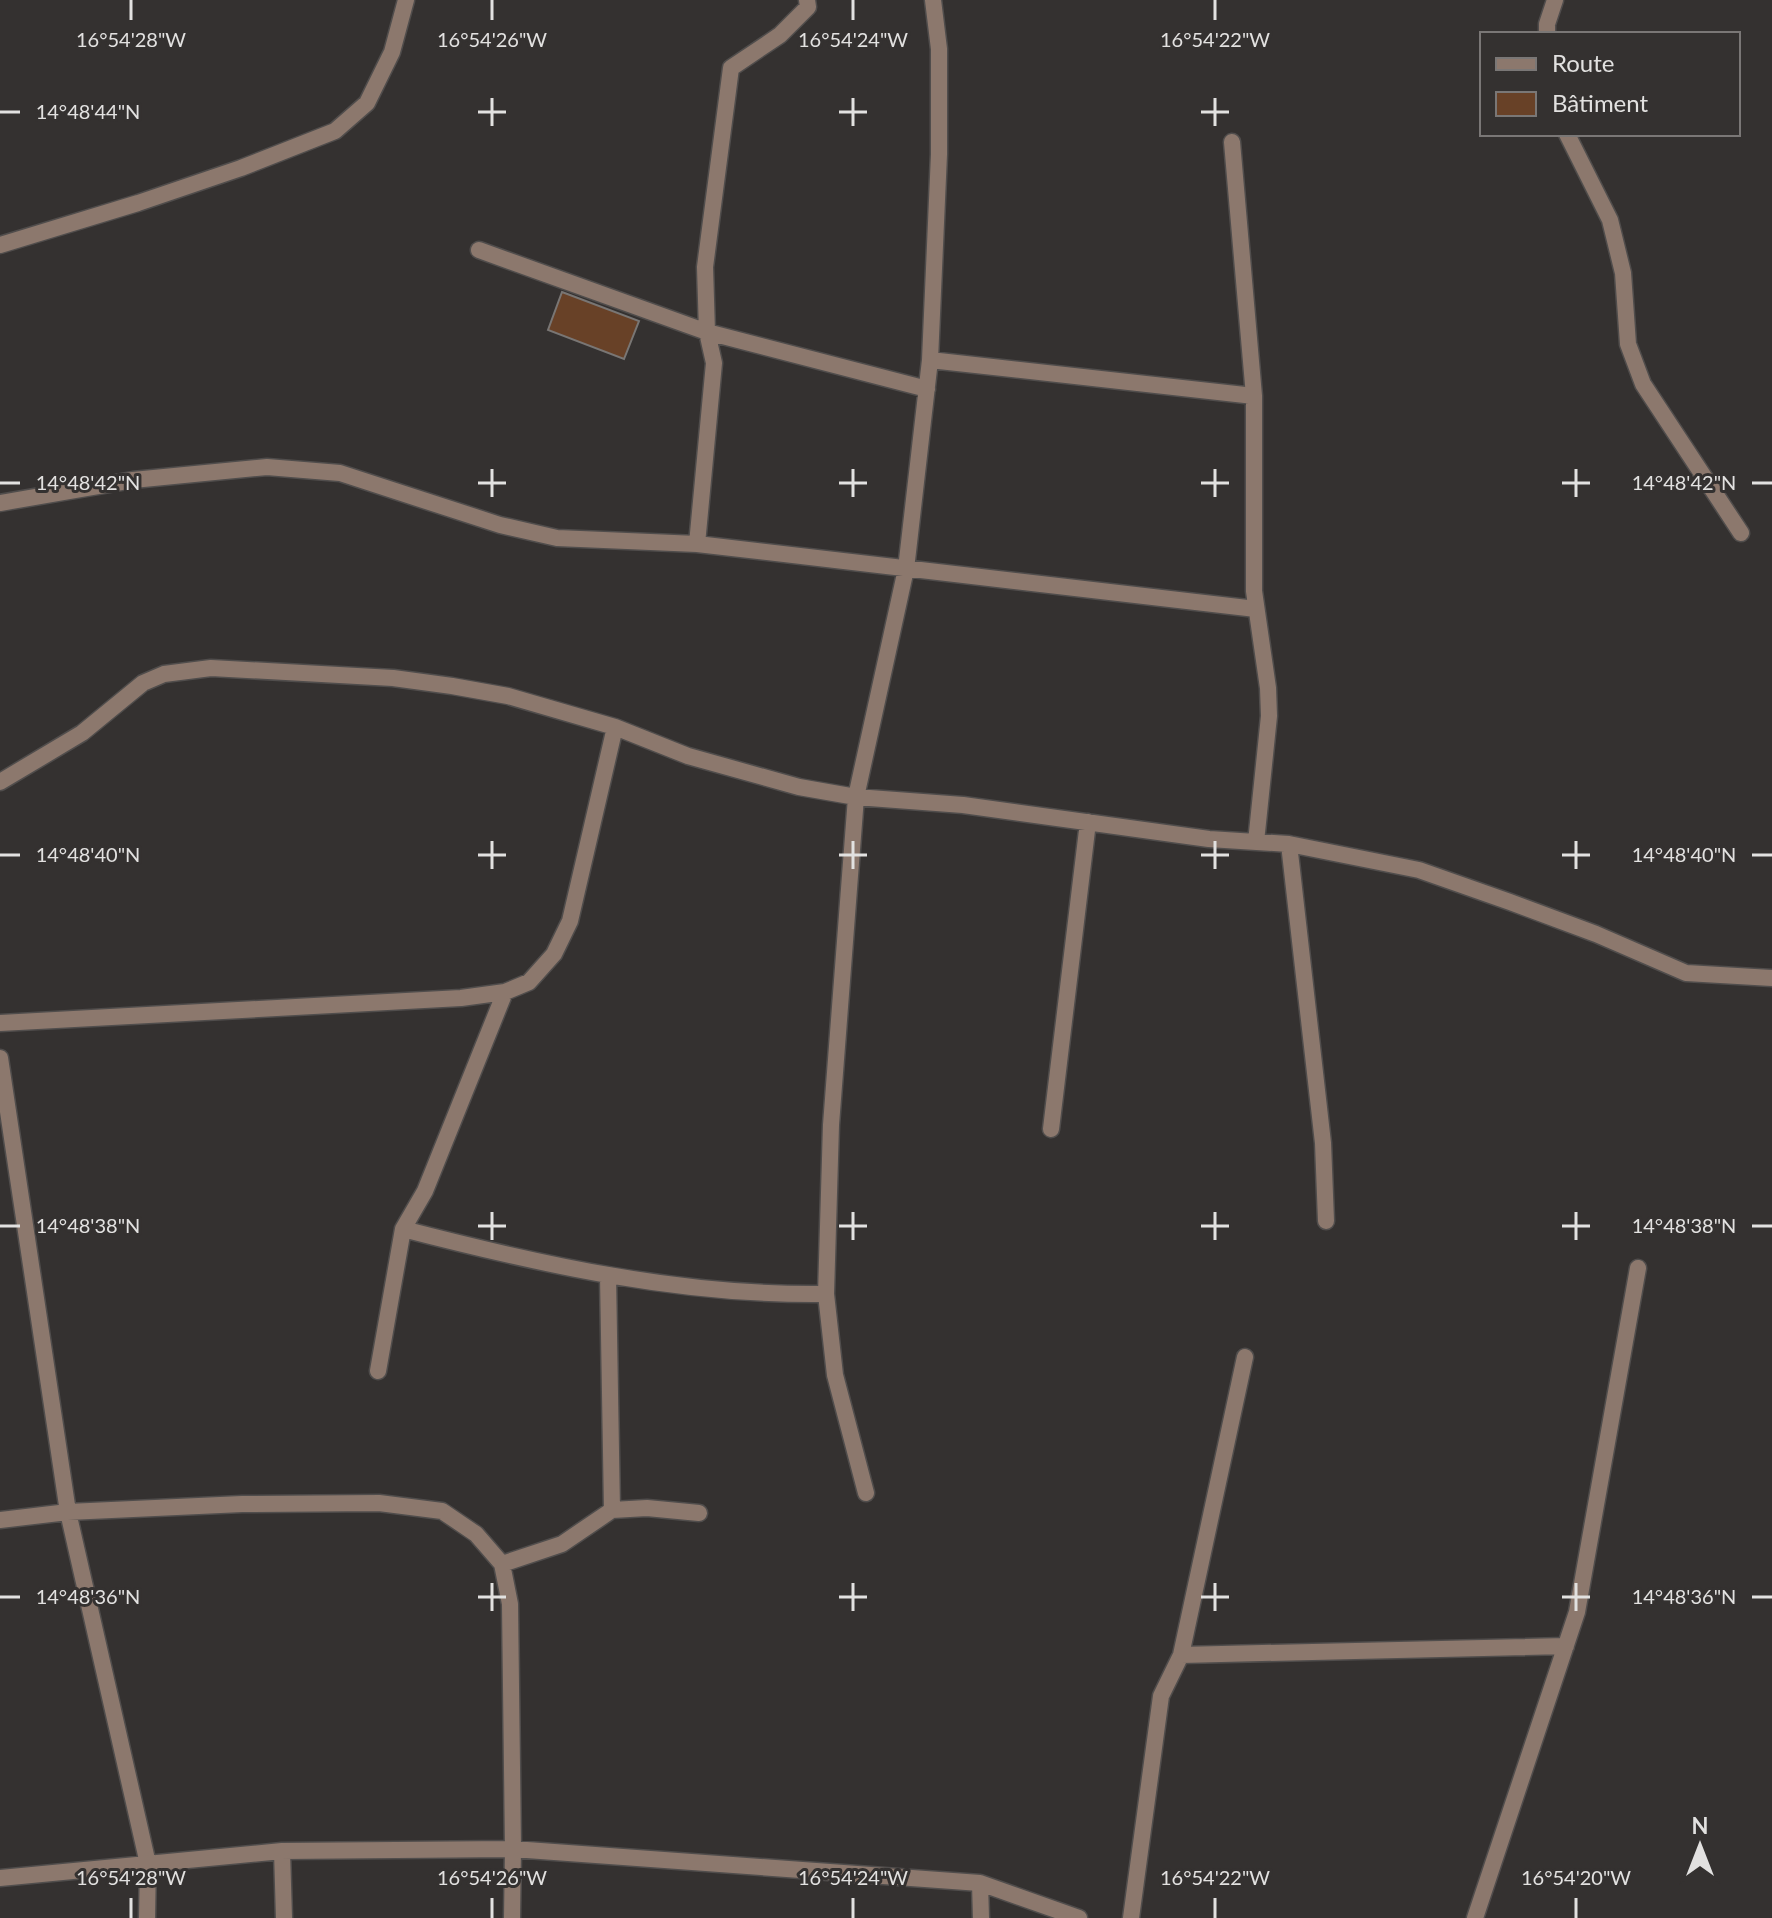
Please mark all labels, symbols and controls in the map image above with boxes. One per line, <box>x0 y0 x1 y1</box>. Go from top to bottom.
text: 16°54'28"W <box>76 27 186 51</box>
text: 16°54'26"W <box>437 27 547 51</box>
text: 16°54'24"W <box>798 27 908 51</box>
text: 16°54'22"W <box>1160 27 1270 51</box>
legend <box>1480 32 1740 136</box>
text: Route <box>1552 48 1614 77</box>
text: Bâtiment <box>1552 88 1649 117</box>
text: 14°48'44"N <box>36 99 140 123</box>
text: 14°48'42"N <box>36 470 140 494</box>
text: 14°48'42"N <box>1632 470 1736 494</box>
text: 14°48'40"N <box>36 842 140 866</box>
text: 14°48'40"N <box>1632 842 1736 866</box>
text: 14°48'38"N <box>36 1213 140 1237</box>
text: 14°48'38"N <box>1632 1213 1736 1237</box>
text: 14°48'36"N <box>36 1584 140 1608</box>
text: 14°48'36"N <box>1632 1584 1736 1608</box>
north arrow <box>1660 1806 1740 1886</box>
text: N <box>1692 1812 1708 1839</box>
text: 16°54'28"W <box>76 1865 186 1889</box>
text: 16°54'26"W <box>437 1865 547 1889</box>
text: 16°54'24"W <box>798 1865 908 1889</box>
text: 16°54'22"W <box>1160 1865 1270 1889</box>
text: 16°54'20"W <box>1521 1865 1631 1889</box>

